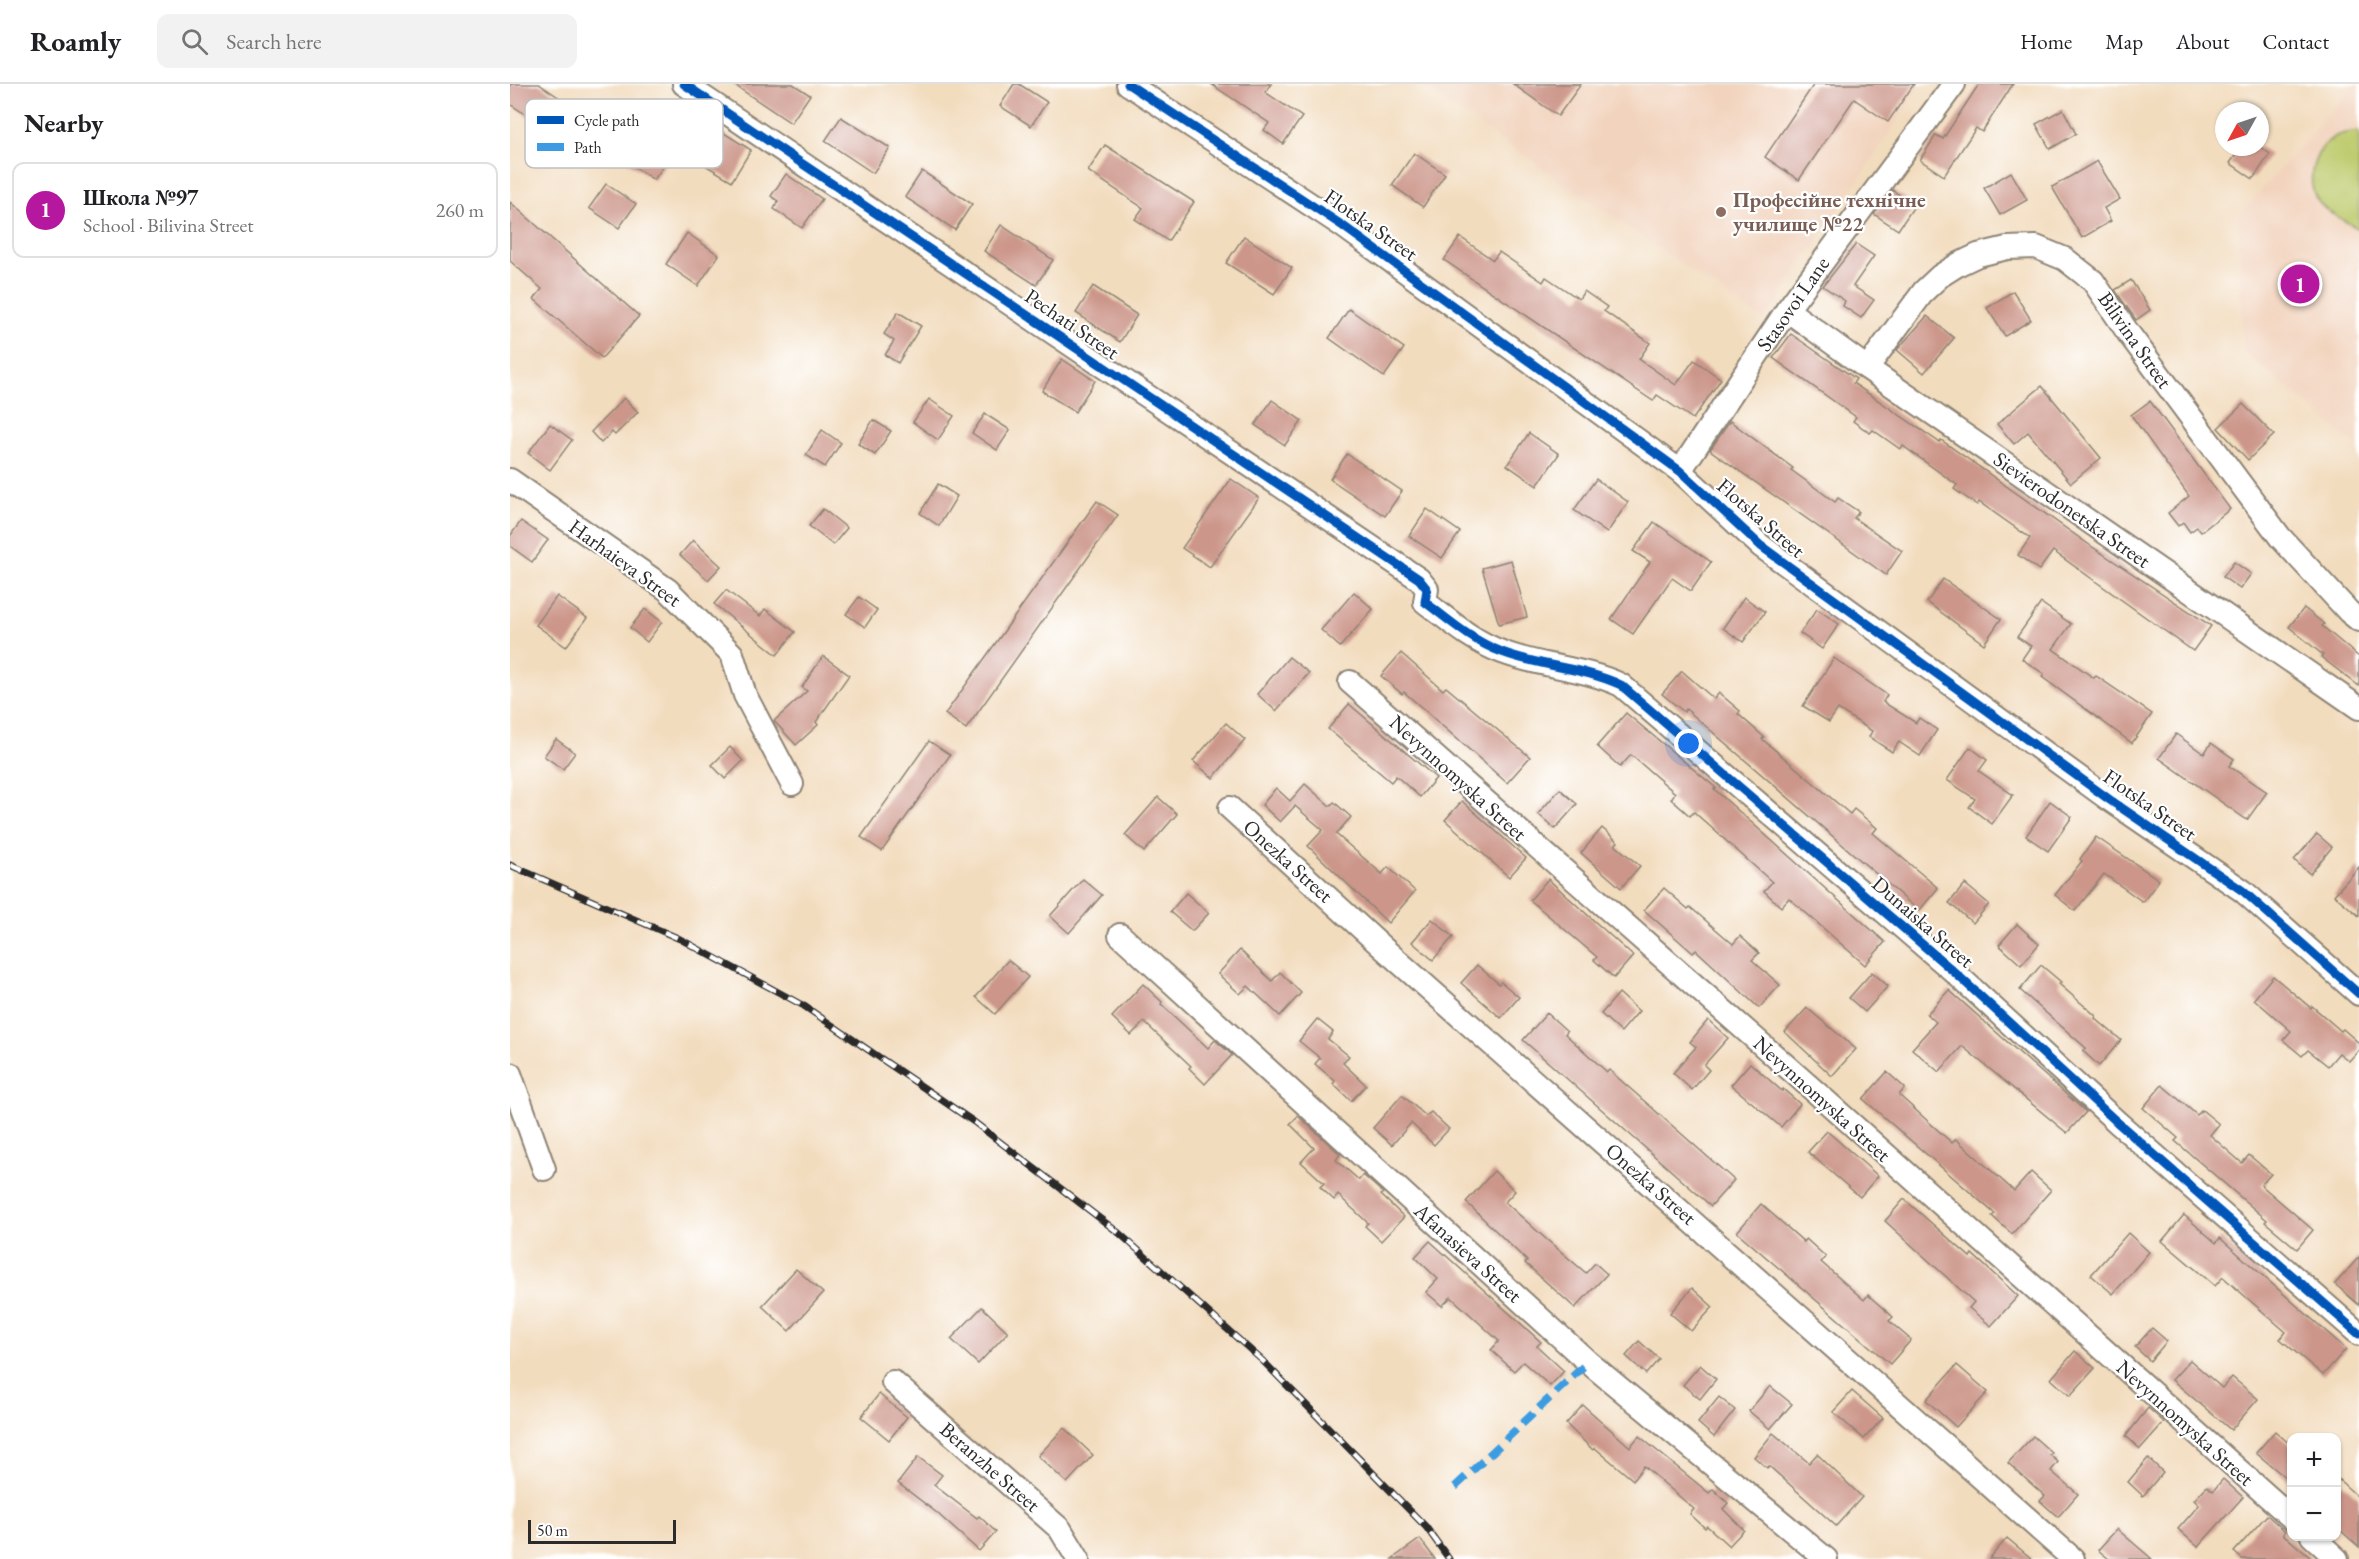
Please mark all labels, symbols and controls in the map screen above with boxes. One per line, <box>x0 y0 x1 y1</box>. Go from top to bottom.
search box <box>157 14 577 68</box>
text: Roamly <box>30 23 121 59</box>
icon: search <box>178 25 211 58</box>
text: Search here <box>226 27 322 56</box>
text: Home <box>2020 28 2072 55</box>
text: Map <box>2105 28 2143 55</box>
text: About <box>2176 28 2229 55</box>
text: Contact <box>2262 28 2329 55</box>
legend <box>525 99 723 168</box>
north arrow <box>2215 102 2269 156</box>
text: Nearby <box>24 106 104 140</box>
text: Cycle path <box>574 110 639 131</box>
text: Path <box>574 137 602 158</box>
text: Школа №97 <box>83 183 198 212</box>
street label: Flotska Street <box>1319 183 1424 267</box>
place label: Професійне технічне училище №22 <box>1733 186 1926 237</box>
text: 1 <box>40 197 51 223</box>
text: 260 m <box>436 197 484 223</box>
marker: Професійне технічне училище №22 <box>1714 205 1728 219</box>
text: School · Bilivina Street <box>83 212 254 238</box>
street label: Stasovoi Lane <box>1750 251 1835 356</box>
pin: 1 <box>2280 262 2320 306</box>
street label: Pechati Street <box>1020 282 1125 365</box>
street label: Bilivina Street <box>2092 286 2179 394</box>
street label: Sievierodonetska Street <box>1989 445 2156 574</box>
street label: Flotska Street <box>1712 472 1811 564</box>
street label: Harhaieva Street <box>564 513 687 613</box>
street label: Nevynnomyska Street <box>1384 709 1533 847</box>
your location <box>1674 729 1703 758</box>
street label: Flotska Street <box>2098 763 2203 847</box>
street label: Onezka Street <box>1238 813 1339 908</box>
street label: Dunaiska Street <box>1867 870 1980 974</box>
street label: Nevynnomyska Street <box>1748 1030 1897 1168</box>
street label: Onezka Street <box>1600 1137 1703 1231</box>
street label: Afanasieva Street <box>1408 1196 1528 1309</box>
street label: Nevynnomyska Street <box>2111 1354 2260 1492</box>
street label: Beranzhe Street <box>935 1416 1046 1518</box>
map controls <box>2287 1433 2341 1541</box>
button: + <box>2287 1433 2341 1487</box>
button: − <box>2287 1487 2341 1541</box>
scale bar <box>528 1517 676 1544</box>
text: 50 m <box>537 1520 568 1541</box>

